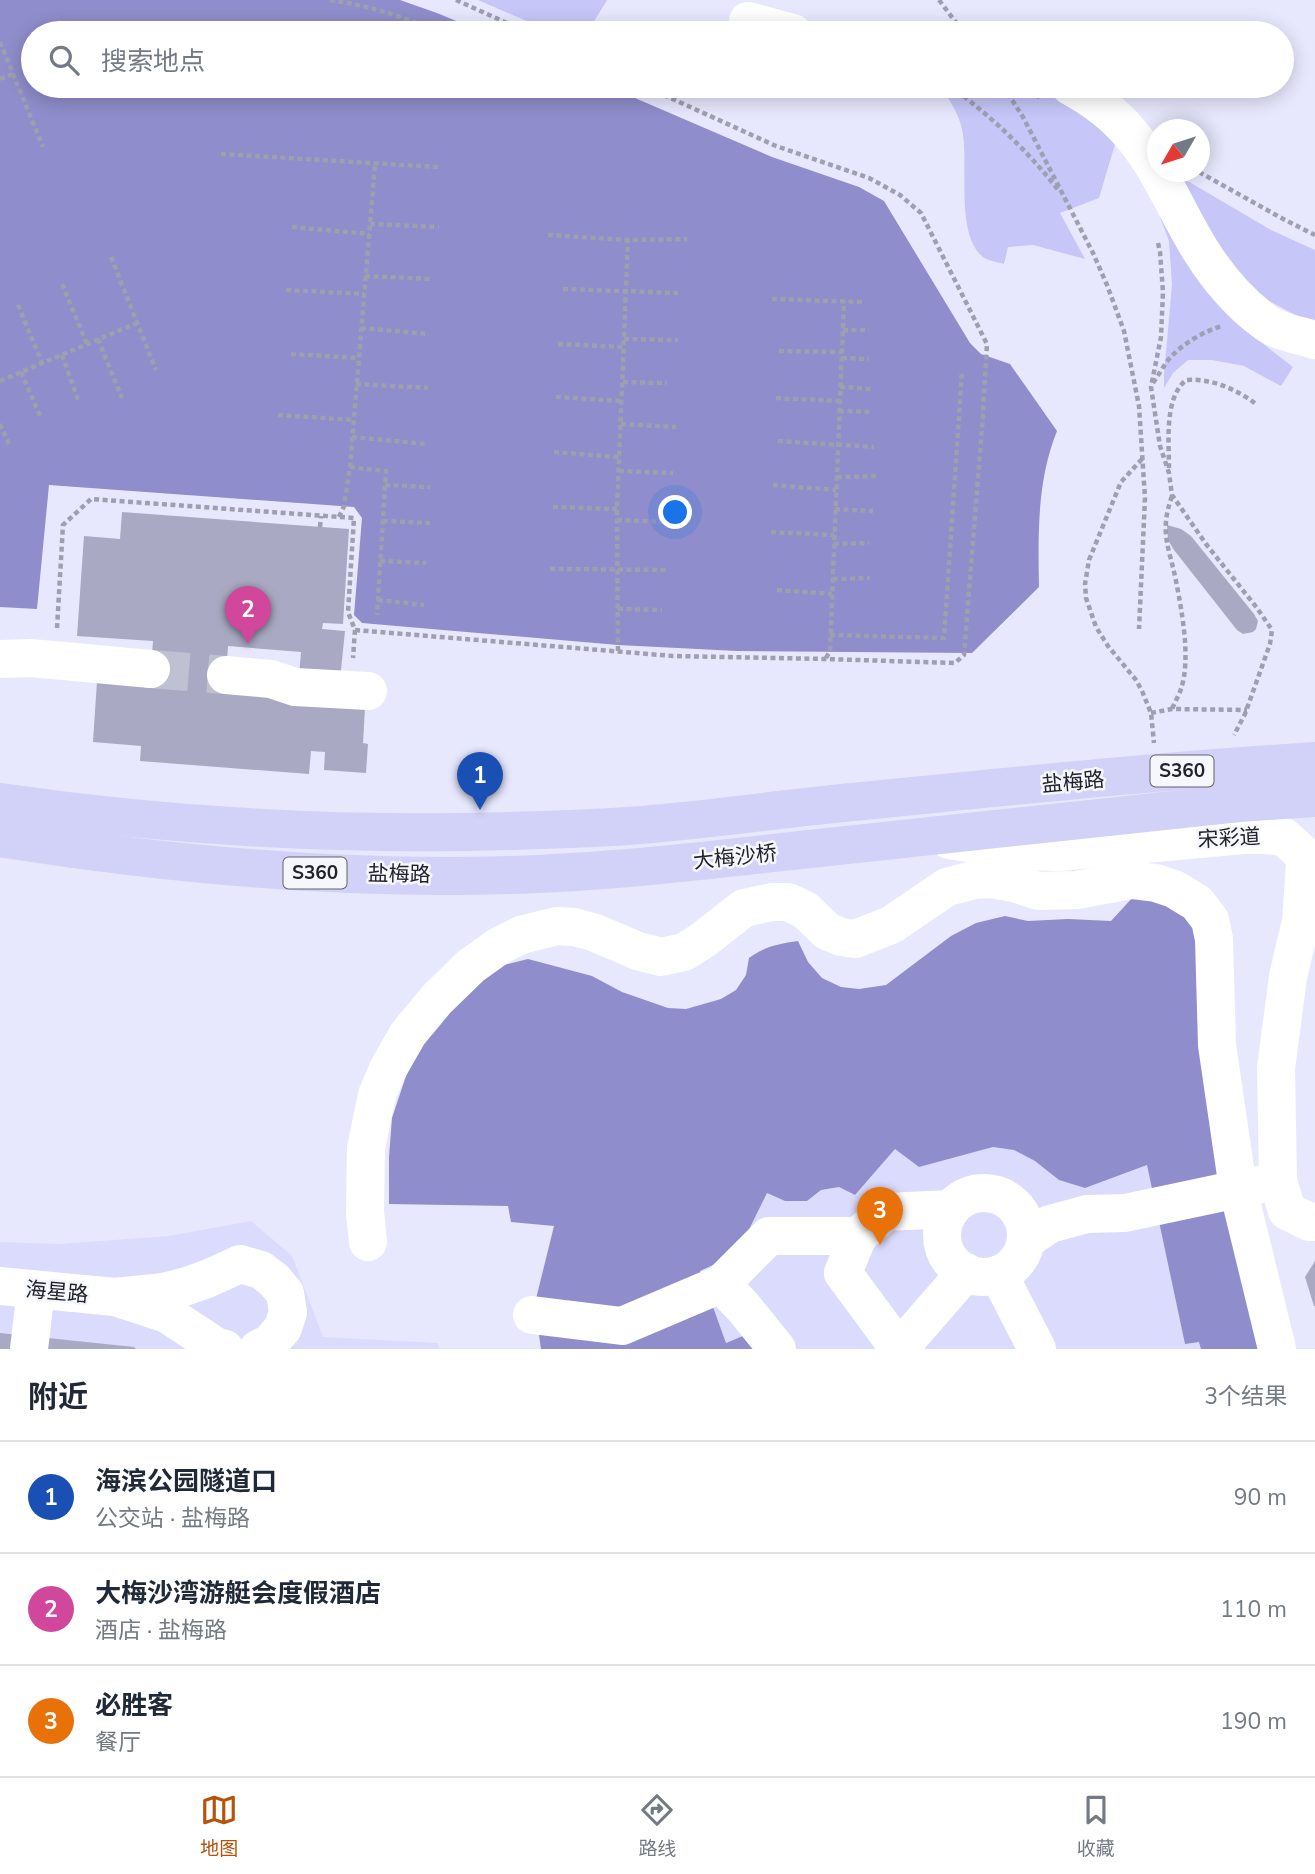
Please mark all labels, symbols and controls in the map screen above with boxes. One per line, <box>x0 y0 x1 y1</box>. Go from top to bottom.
search box <box>21 21 1294 98</box>
icon: search <box>45 41 83 79</box>
text: 搜索地点 <box>101 44 205 79</box>
north arrow <box>1147 119 1210 182</box>
your location <box>658 495 692 529</box>
pin: 2 <box>225 586 271 644</box>
pin: 1 <box>457 752 503 810</box>
road number: S360 <box>1150 756 1214 786</box>
street label: 盐梅路 <box>1040 765 1106 799</box>
street label: 宋彩道 <box>1197 822 1261 854</box>
street label: 大梅沙桥 <box>692 839 778 875</box>
road number: S360 <box>284 858 346 888</box>
street label: 盐梅路 <box>367 859 431 889</box>
pin: 3 <box>857 1187 903 1245</box>
street label: 海星路 <box>24 1275 90 1309</box>
text: 附近 <box>28 1377 88 1418</box>
text: 3个结果 <box>1204 1381 1287 1412</box>
text: 海滨公园隧道口 <box>95 1464 277 1499</box>
text: 1 <box>44 1482 58 1513</box>
text: 90 m <box>1234 1482 1287 1513</box>
text: 公交站 · 盐梅路 <box>95 1503 250 1534</box>
text: 大梅沙湾游艇会度假酒店 <box>95 1576 381 1611</box>
text: 2 <box>44 1594 58 1625</box>
text: 110 m <box>1220 1594 1287 1625</box>
text: 酒店 · 盐梅路 <box>95 1615 227 1646</box>
text: 必胜客 <box>95 1688 173 1723</box>
text: 3 <box>44 1706 58 1737</box>
text: 190 m <box>1220 1706 1287 1737</box>
text: 餐厅 <box>95 1727 141 1758</box>
tab: 地图 <box>200 1791 238 1862</box>
tab: 路线 <box>638 1791 677 1862</box>
tab: 收藏 <box>1077 1791 1115 1862</box>

